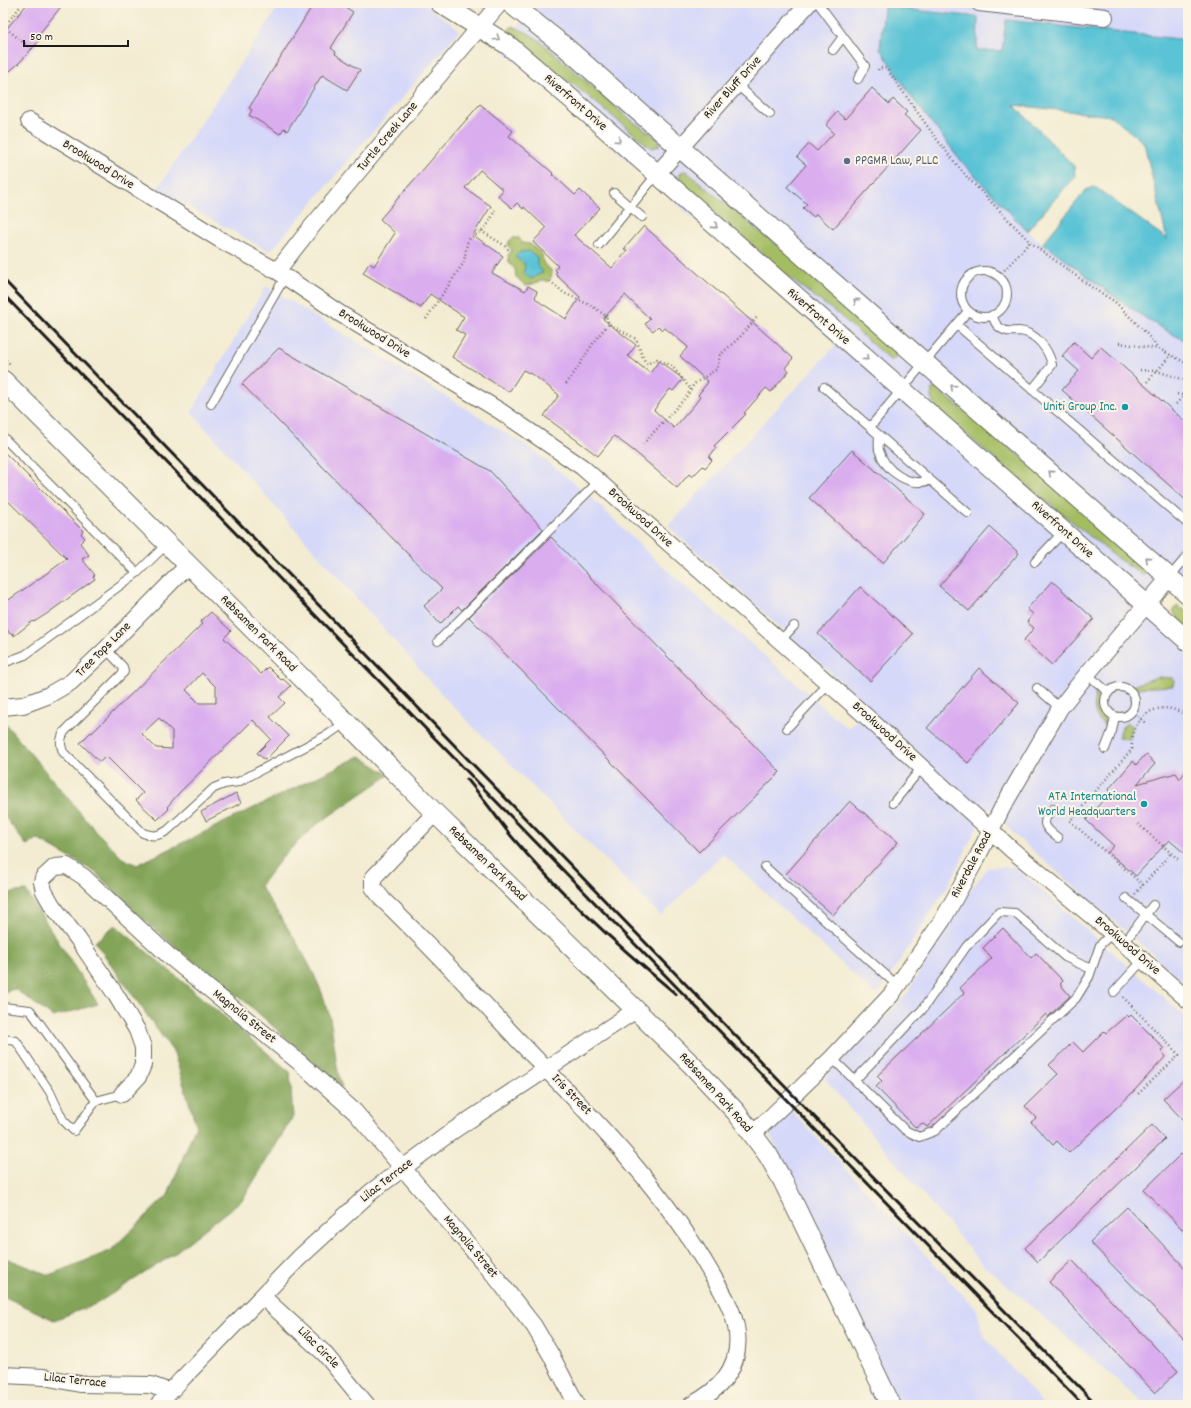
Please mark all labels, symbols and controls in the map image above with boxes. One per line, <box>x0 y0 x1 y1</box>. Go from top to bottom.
scale bar <box>24 22 128 48</box>
text: 50 m <box>30 29 53 46</box>
one-way arrow <box>493 33 500 41</box>
street label: River Bluff Drive <box>699 52 767 124</box>
street label: Riverfront Drive <box>539 70 611 136</box>
street label: Turtle Creek Lane <box>353 98 423 176</box>
street label: Brookwood Drive <box>58 135 138 195</box>
one-way arrow <box>613 135 621 143</box>
place label: PPGMR Law, PLLC <box>855 152 939 171</box>
marker: PPGMR Law, PLLC <box>842 156 852 166</box>
one-way arrow <box>711 221 718 228</box>
street label: Riverfront Drive <box>782 284 854 350</box>
one-way arrow <box>853 299 860 306</box>
street label: Brookwood Drive <box>334 304 414 364</box>
one-way arrow <box>861 353 868 360</box>
one-way arrow <box>950 384 958 392</box>
place label: Uniti Group Inc. <box>1043 398 1117 417</box>
marker: Uniti Group Inc. <box>1120 402 1130 412</box>
one-way arrow <box>1048 471 1055 478</box>
street label: Brookwood Drive <box>603 484 677 553</box>
street label: Riverfront Drive <box>1026 497 1098 564</box>
one-way arrow <box>1146 556 1153 563</box>
street label: Rebsamen Park Road <box>215 591 301 677</box>
street label: Tree Tops Lane <box>72 618 136 682</box>
street label: Brookwood Drive <box>847 698 921 767</box>
place label: ATA International World Headquarters <box>1038 788 1136 822</box>
marker: ATA International World Headquarters <box>1139 799 1149 809</box>
street label: Rebsamen Park Road <box>444 822 530 906</box>
street label: Riverdale Road <box>946 828 998 902</box>
street label: Brookwood Drive <box>1090 912 1164 980</box>
street label: Magnolia Street <box>208 985 280 1049</box>
street label: Rebsamen Park Road <box>674 1049 756 1137</box>
street label: Iris Street <box>546 1070 596 1120</box>
street label: Lilac Terrace <box>356 1154 418 1208</box>
street label: Magnolia Street <box>438 1211 502 1283</box>
street label: Lilac Circle <box>293 1323 344 1374</box>
street label: Lilac Terrace <box>43 1368 107 1394</box>

